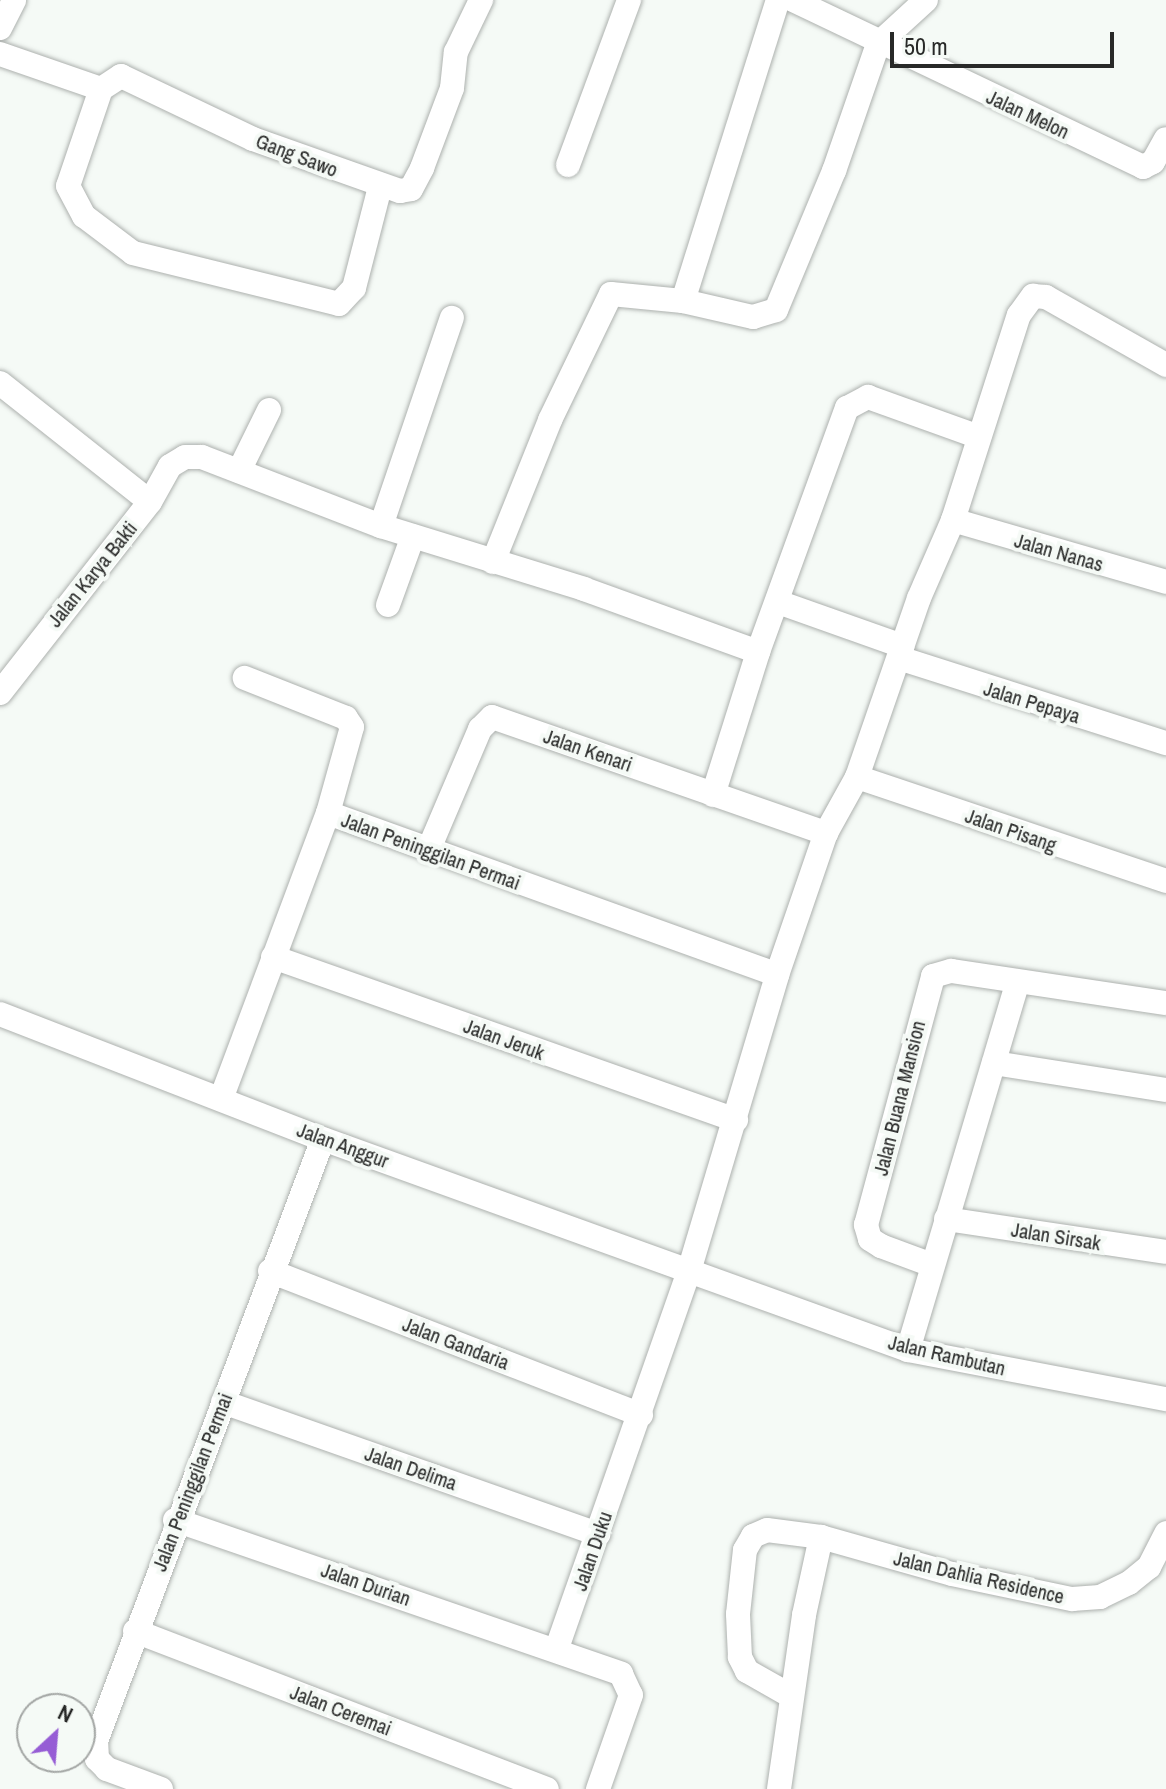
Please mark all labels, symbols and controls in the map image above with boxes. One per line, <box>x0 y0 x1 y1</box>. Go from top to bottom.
scale bar <box>894 16 1118 66</box>
text: 50 m <box>904 30 948 62</box>
street label: Jalan Melon <box>983 84 1073 144</box>
street label: Gang Sawo <box>253 128 341 182</box>
street label: Jalan Karya Bakti <box>42 517 142 631</box>
street label: Jalan Nanas <box>1012 528 1106 576</box>
street label: Jalan Pepaya <box>981 676 1083 728</box>
street label: Jalan Kenari <box>541 724 635 776</box>
street label: Jalan Pisang <box>962 803 1060 857</box>
street label: Jalan Peninggilan Permai <box>338 807 524 895</box>
street label: Jalan Jeruk <box>460 1013 548 1065</box>
street label: Jalan Buana Mansion <box>868 1018 930 1178</box>
street label: Jalan Anggur <box>293 1117 393 1173</box>
street label: Jalan Sirsak <box>1010 1217 1102 1255</box>
street label: Jalan Gandaria <box>399 1312 513 1374</box>
street label: Jalan Rambutan <box>886 1330 1008 1380</box>
street label: Jalan Peninggilan Permai <box>147 1390 237 1574</box>
street label: Jalan Delima <box>362 1441 460 1495</box>
street label: Jalan Duku <box>567 1508 617 1594</box>
street label: Jalan Dahlia Residence <box>891 1546 1067 1608</box>
street label: Jalan Durian <box>318 1558 414 1610</box>
street label: Jalan Ceremai <box>287 1680 395 1740</box>
north arrow <box>16 1693 96 1773</box>
text: N <box>53 1697 78 1730</box>

